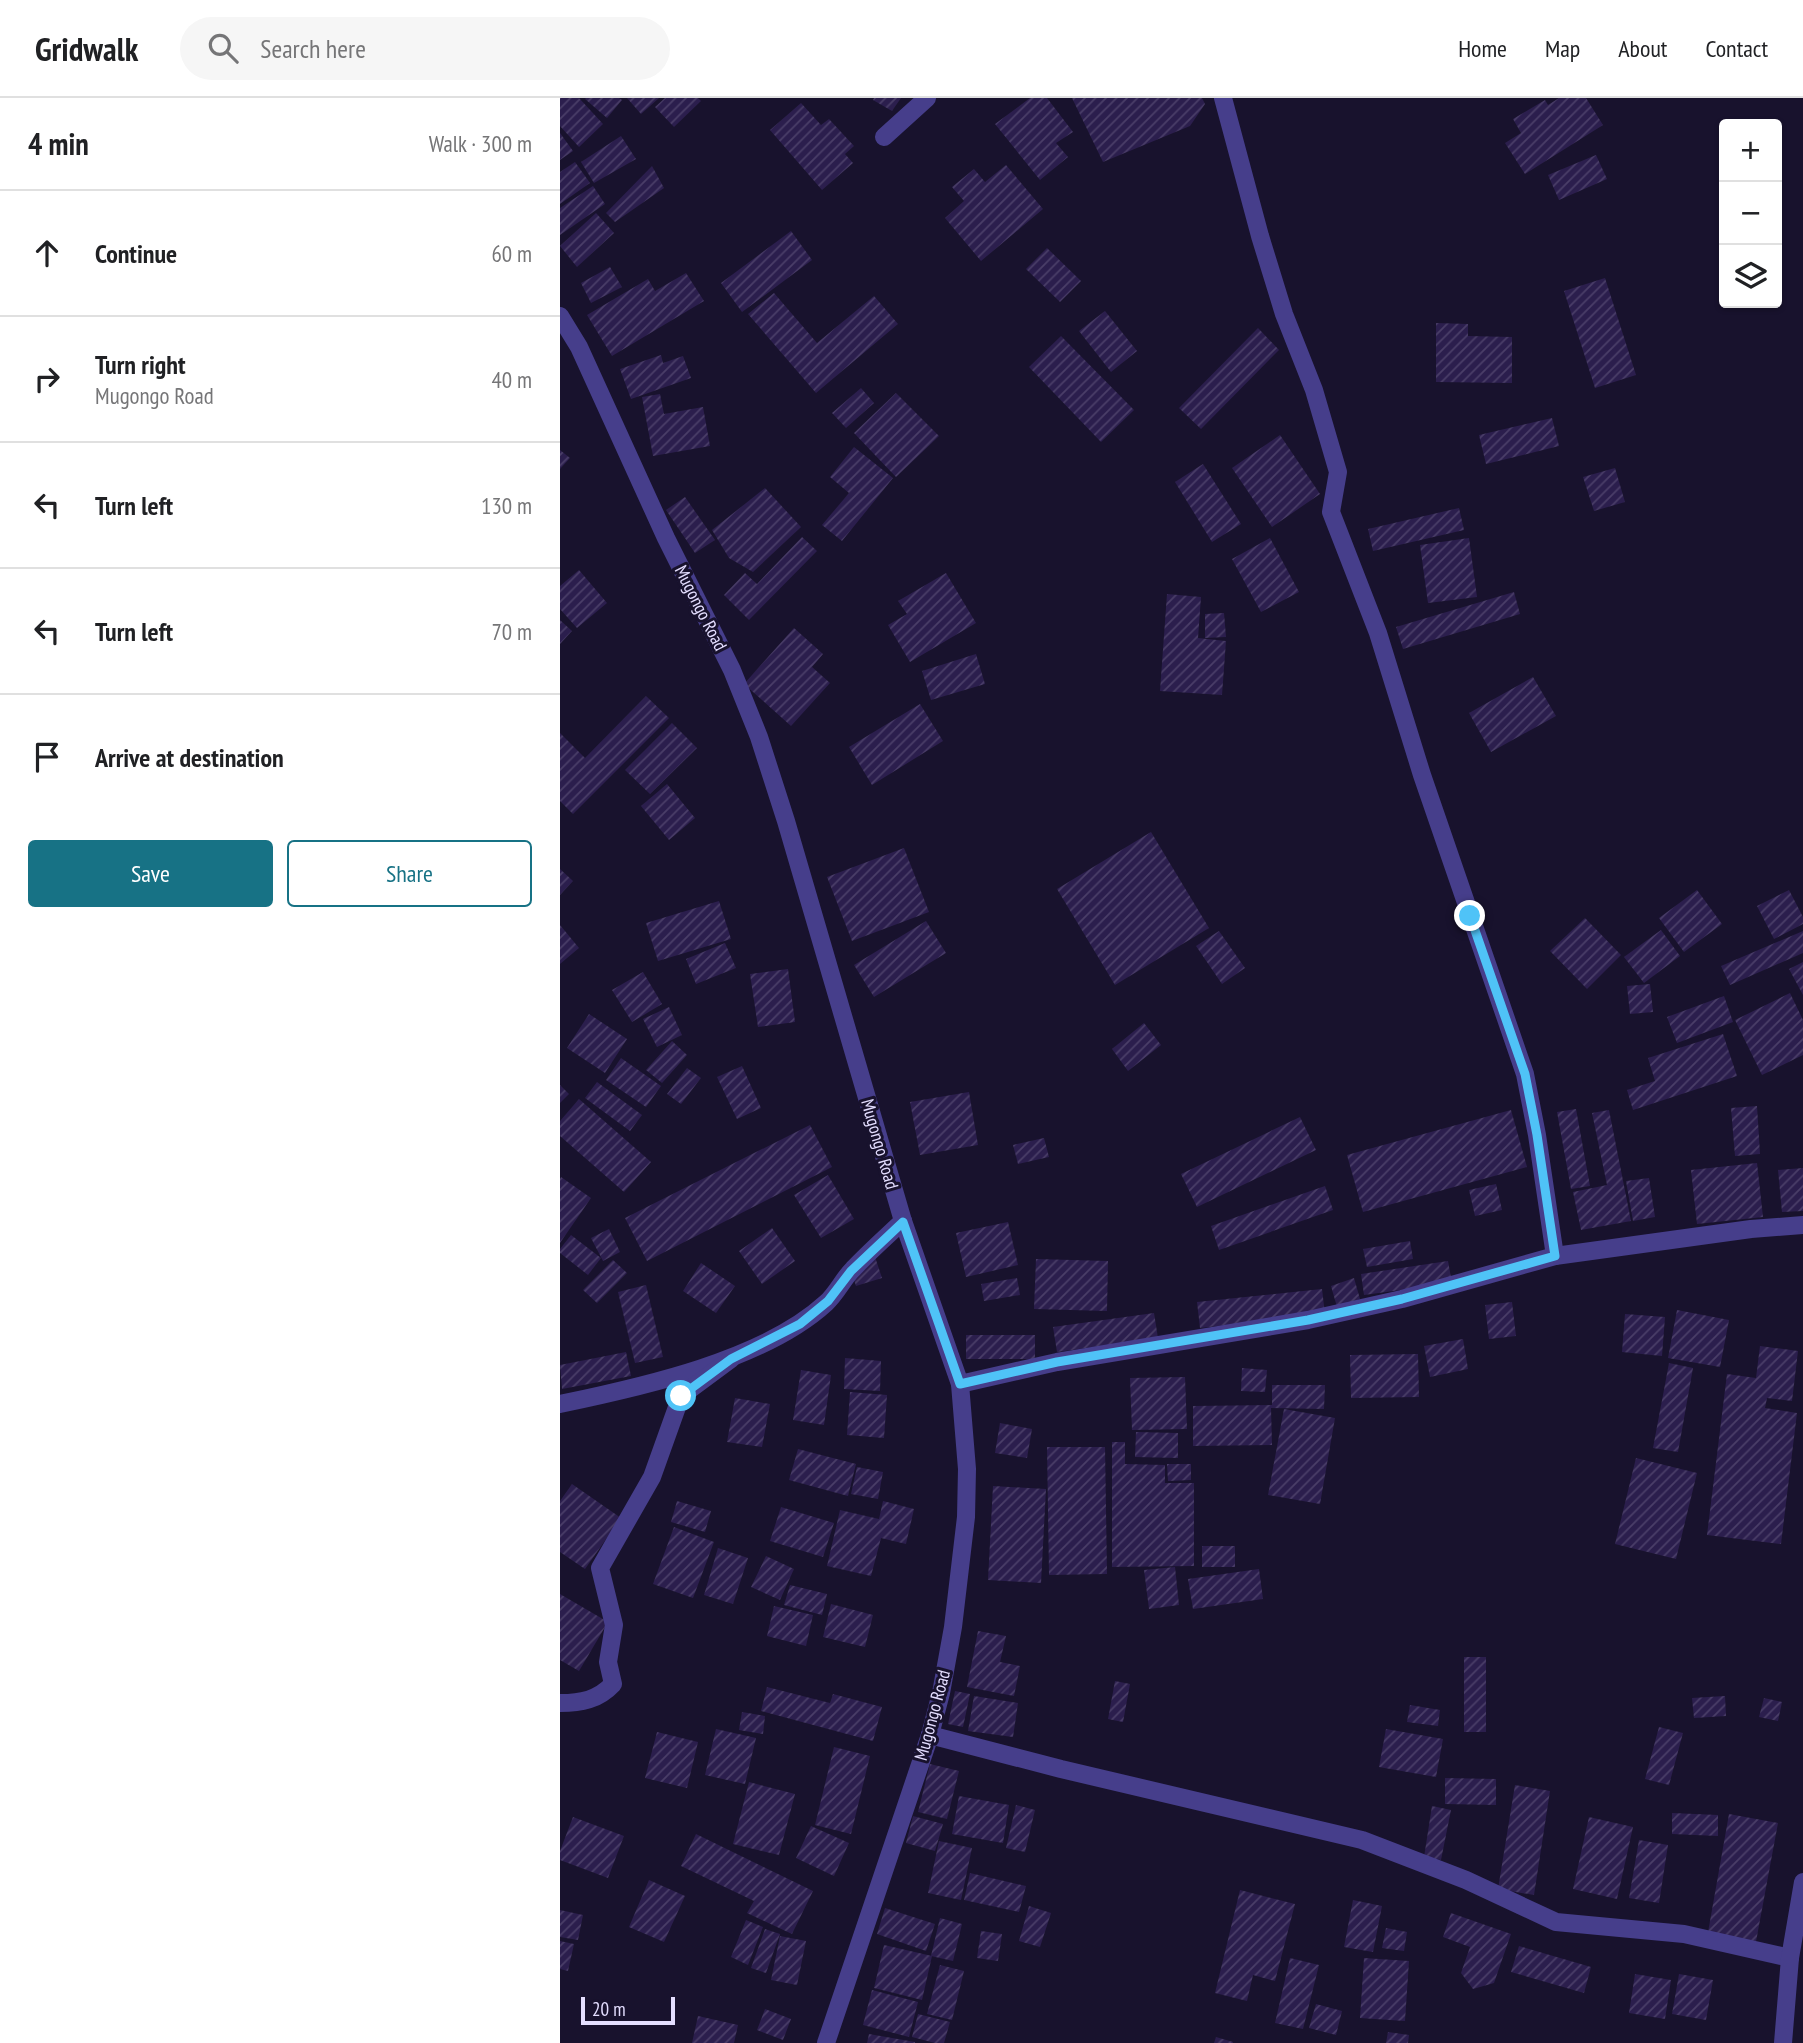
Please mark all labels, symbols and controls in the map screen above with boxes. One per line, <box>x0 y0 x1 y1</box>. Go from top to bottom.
search box <box>180 17 670 80</box>
text: Gridwalk <box>35 27 138 70</box>
icon: search <box>204 29 242 67</box>
text: Search here <box>260 32 366 65</box>
text: Home <box>1458 33 1507 64</box>
text: Map <box>1545 33 1580 64</box>
text: About <box>1618 33 1667 64</box>
text: Contact <box>1705 33 1768 64</box>
map controls <box>1719 119 1782 308</box>
button: + <box>1719 119 1782 182</box>
text: 4 min <box>28 124 89 163</box>
text: Walk · 300 m <box>429 129 532 158</box>
button: − <box>1719 182 1782 245</box>
icon: ahead <box>28 234 66 272</box>
text: Continue <box>95 237 177 270</box>
text: 60 m <box>491 239 532 268</box>
button: layers <box>1719 245 1782 308</box>
text: Turn right <box>95 348 186 381</box>
icon: right <box>28 360 66 398</box>
text: 40 m <box>491 365 532 394</box>
text: Mugongo Road <box>95 381 214 410</box>
icon: left <box>28 486 66 524</box>
text: Turn left <box>95 489 173 522</box>
text: 130 m <box>481 491 532 520</box>
street label: Mugongo Road <box>670 561 732 655</box>
icon: left <box>28 612 66 650</box>
text: Turn left <box>95 615 173 648</box>
text: 70 m <box>491 617 532 646</box>
icon: arrive <box>28 738 66 776</box>
text: Arrive at destination <box>95 741 284 774</box>
button: Save <box>28 840 273 907</box>
button: Share <box>287 840 532 907</box>
route end <box>1454 900 1485 931</box>
street label: Mugongo Road <box>856 1096 904 1192</box>
route start <box>665 1380 696 1411</box>
street label: Mugongo Road <box>909 1667 955 1763</box>
scale bar <box>581 1994 676 2026</box>
text: 20 m <box>592 1997 626 2021</box>

